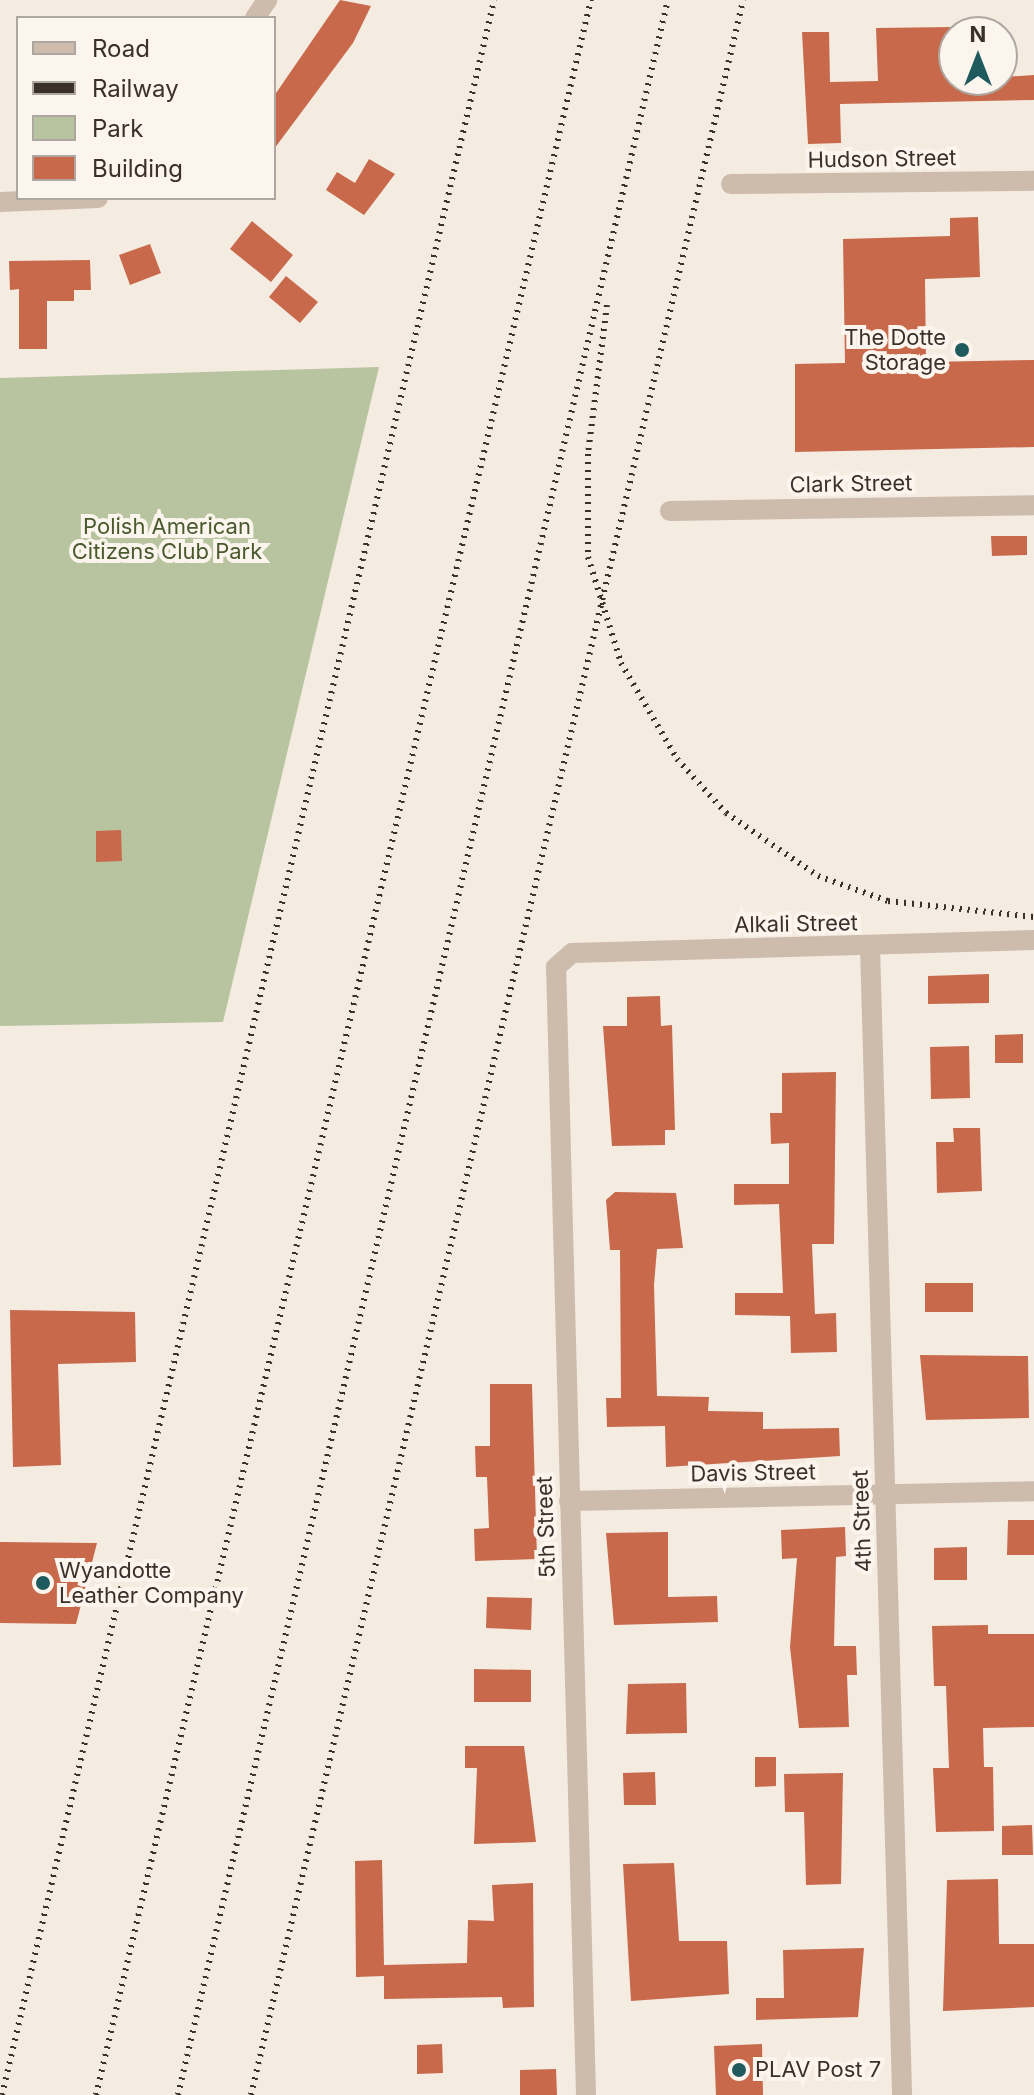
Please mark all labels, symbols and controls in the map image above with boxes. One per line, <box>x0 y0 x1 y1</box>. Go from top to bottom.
legend <box>16 16 276 200</box>
north arrow <box>938 16 1018 96</box>
text: N <box>970 21 986 47</box>
text: Road <box>92 34 150 63</box>
text: Railway <box>92 74 179 103</box>
text: Park <box>92 114 143 143</box>
street label: Hudson Street <box>807 145 957 173</box>
text: Building <box>92 154 183 183</box>
place label: The Dotte Storage <box>844 324 946 376</box>
marker: The Dotte Storage <box>953 341 971 359</box>
street label: Clark Street <box>789 470 913 498</box>
park label: Polish American Citizens Club Park <box>72 513 262 564</box>
street label: Alkali Street <box>734 910 858 938</box>
street label: Davis Street <box>690 1459 816 1487</box>
street label: 4th Street <box>847 1469 877 1573</box>
street label: 5th Street <box>531 1476 561 1578</box>
place label: Wyandotte Leather Company <box>59 1557 244 1608</box>
marker: Wyandotte Leather Company <box>34 1574 52 1592</box>
place label: PLAV Post 7 <box>755 2057 881 2083</box>
marker: PLAV Post 7 <box>730 2061 748 2079</box>

